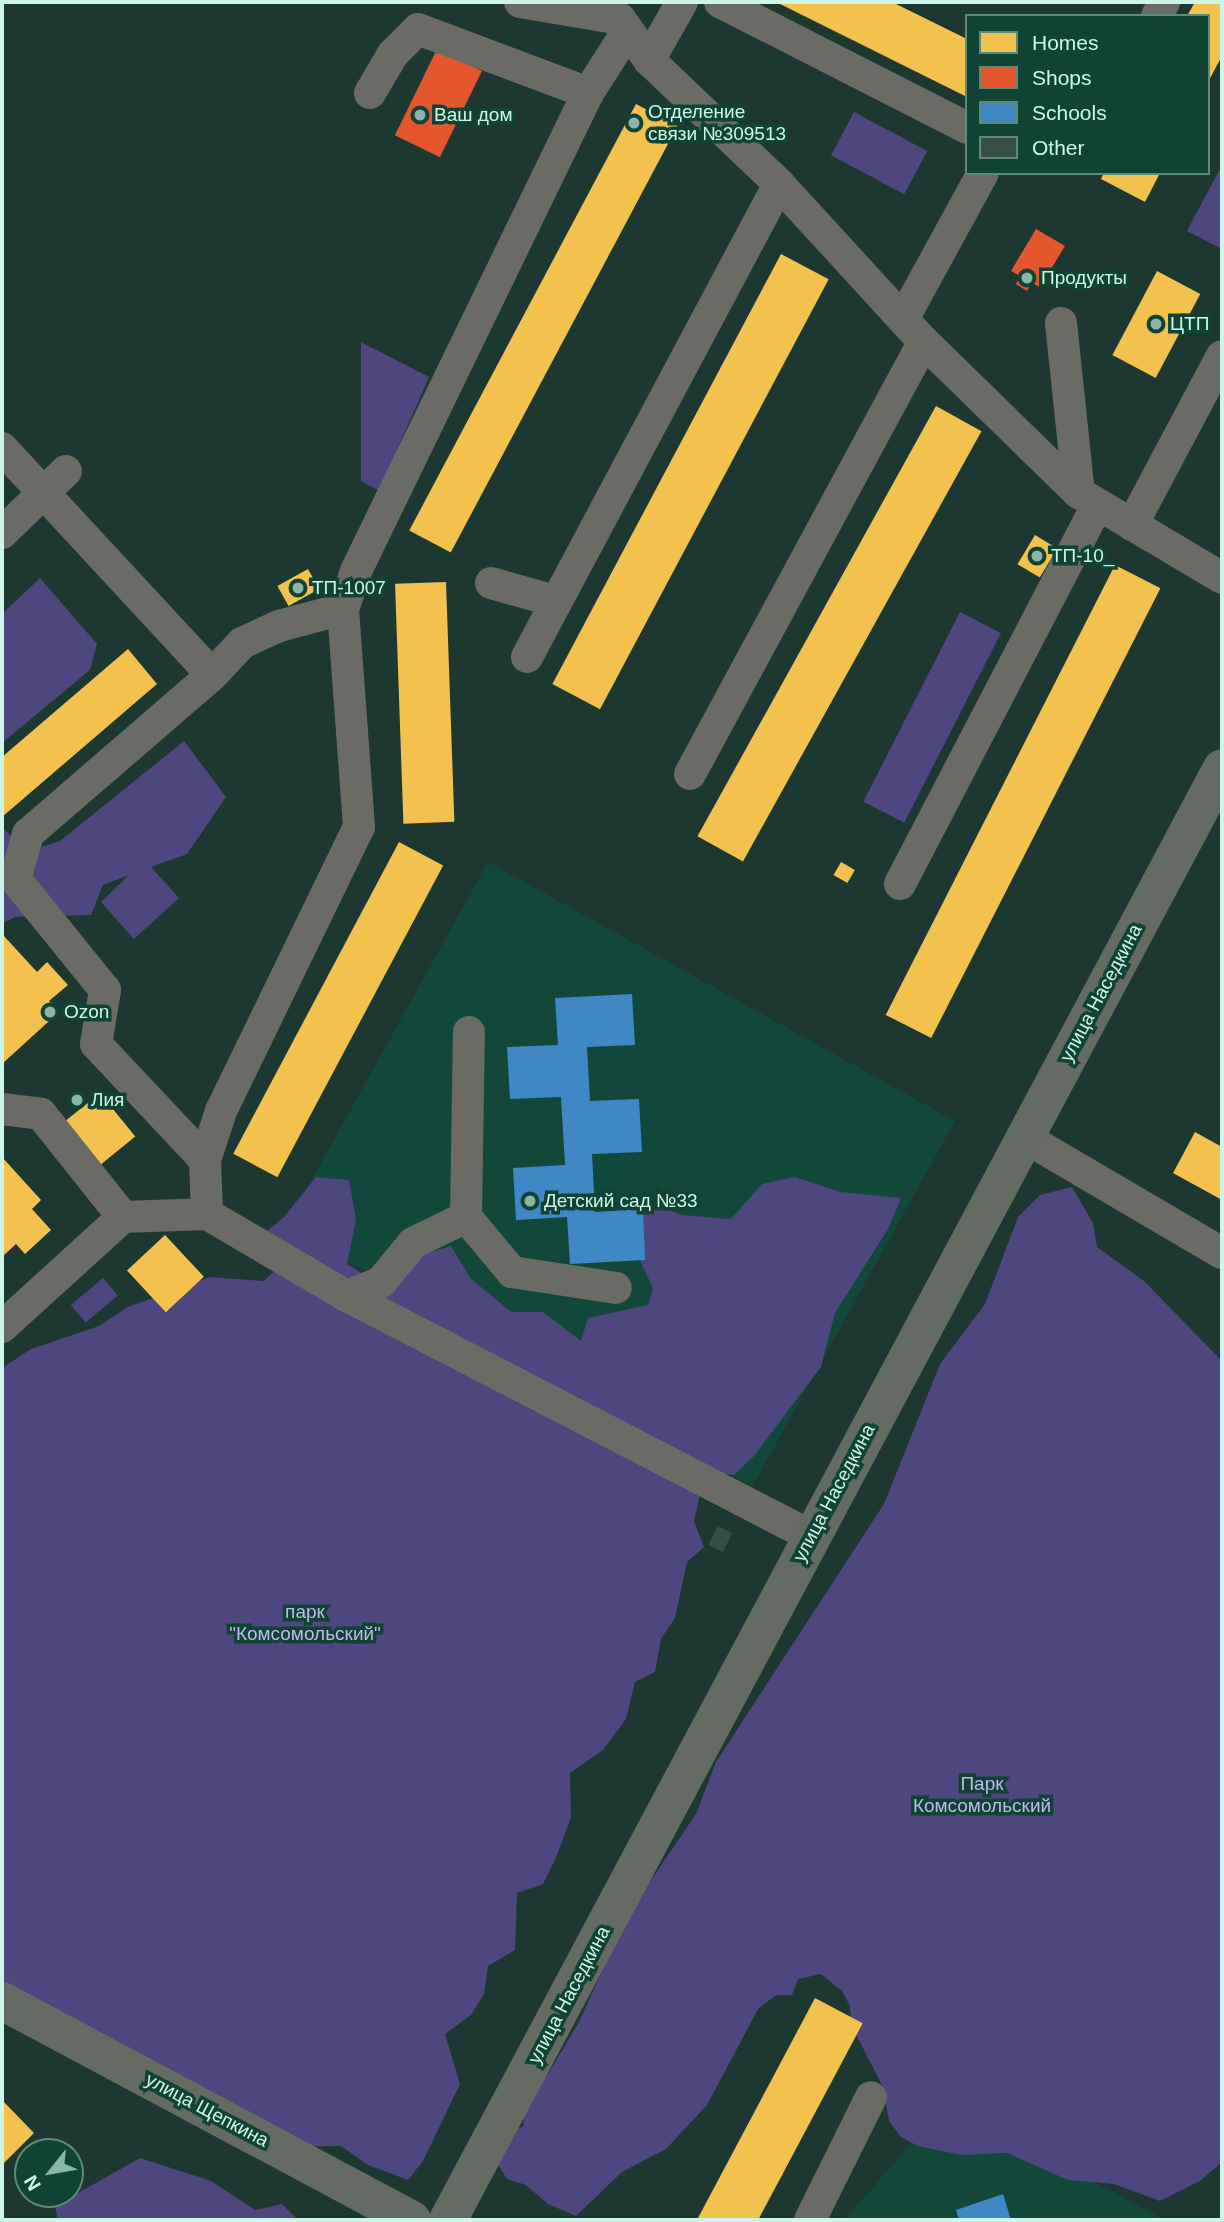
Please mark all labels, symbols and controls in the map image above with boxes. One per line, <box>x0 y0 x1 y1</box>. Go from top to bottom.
legend <box>965 14 1210 175</box>
text: Homes <box>1032 31 1099 54</box>
text: Shops <box>1032 66 1092 89</box>
place label: Отделение связи №309513 <box>648 101 786 145</box>
text: Schools <box>1032 101 1107 124</box>
place label: Ваш дом <box>434 104 512 126</box>
marker: Ваш дом <box>412 107 428 123</box>
marker: Отделение связи №309513 <box>626 115 642 131</box>
text: Other <box>1032 136 1085 159</box>
place label: Продукты <box>1041 267 1127 289</box>
marker: Продукты <box>1019 270 1035 286</box>
place label: ЦТП <box>1170 313 1209 335</box>
marker: ЦТП <box>1148 316 1164 332</box>
place label: ТП-10_ <box>1051 545 1114 567</box>
marker: ТП-10_ <box>1029 548 1045 564</box>
place label: ТП-1007 <box>312 577 386 599</box>
marker: ТП-1007 <box>290 580 306 596</box>
street label: улица Наседкина <box>1055 920 1147 1066</box>
place label: Ozon <box>64 1001 109 1023</box>
marker: Ozon <box>42 1004 58 1020</box>
place label: Лия <box>91 1089 124 1111</box>
marker: Лия <box>69 1092 85 1108</box>
place label: Детский сад №33 <box>544 1190 698 1212</box>
marker: Детский сад №33 <box>522 1193 538 1209</box>
street label: улица Наседкина <box>788 1420 880 1566</box>
park label: парк "Комсомольский" <box>229 1601 381 1645</box>
park label: Парк Комсомольский <box>913 1773 1051 1817</box>
street label: улица Наседкина <box>523 1922 615 2068</box>
street label: улица Щепкина <box>142 2068 272 2152</box>
north arrow <box>14 2138 84 2208</box>
text: N <box>20 2172 45 2194</box>

